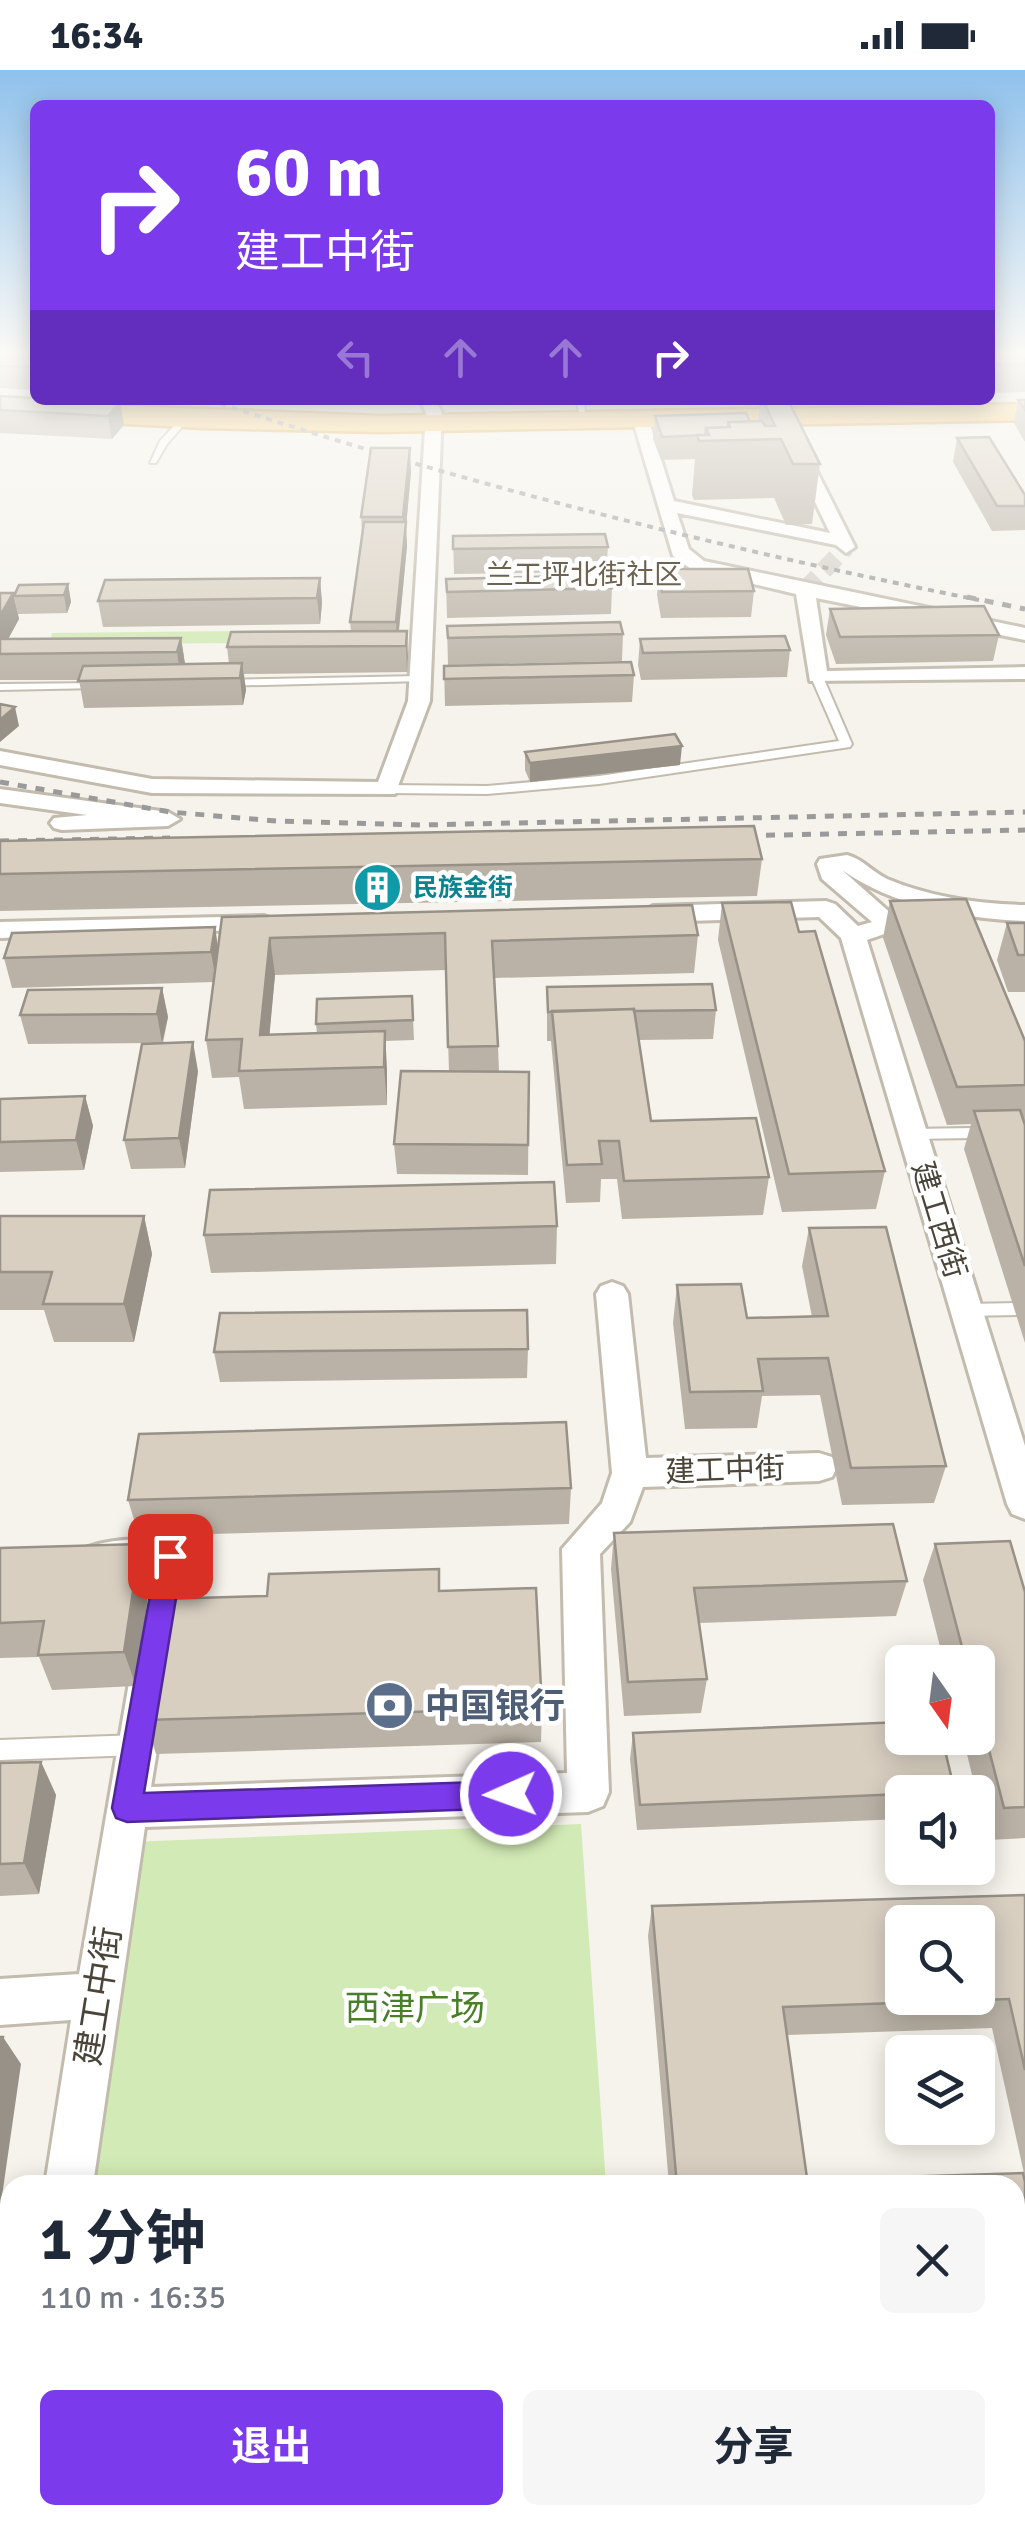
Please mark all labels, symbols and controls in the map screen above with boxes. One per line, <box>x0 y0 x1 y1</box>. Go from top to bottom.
text: 16:34 <box>50 12 143 59</box>
text: 60 m <box>235 129 383 215</box>
icon: right <box>70 140 200 270</box>
text: 建工中街 <box>235 225 415 280</box>
icon: left <box>328 330 383 385</box>
icon: ahead <box>433 330 488 385</box>
icon: ahead <box>538 330 593 385</box>
icon: right <box>643 330 698 385</box>
district label: 兰工坪北街社区 <box>486 558 682 592</box>
building icon: 民族金街 <box>352 861 404 913</box>
place label: 民族金街 <box>413 872 513 903</box>
street label: 建工西街 <box>903 1157 974 1283</box>
street label: 建工中街 <box>664 1450 786 1491</box>
pin <box>128 1514 213 1599</box>
icon: arrive <box>143 1529 198 1584</box>
north arrow <box>885 1645 995 1755</box>
map controls <box>885 1645 995 2145</box>
bank icon: 中国银行 <box>364 1680 416 1732</box>
place label: 中国银行 <box>425 1685 565 1728</box>
position arrow <box>459 1742 563 1846</box>
button: sound <box>885 1775 995 1885</box>
button: search <box>885 1905 995 2015</box>
street label: 建工中街 <box>66 1924 131 2069</box>
park label: 西津广场 <box>345 1987 485 2030</box>
button: layers <box>885 2035 995 2145</box>
text: 1 分钟 <box>40 2203 206 2277</box>
button: close <box>880 2208 985 2313</box>
text: 110 m · 16:35 <box>40 2278 226 2317</box>
button: 退出 <box>40 2390 503 2505</box>
button: 分享 <box>523 2390 985 2505</box>

